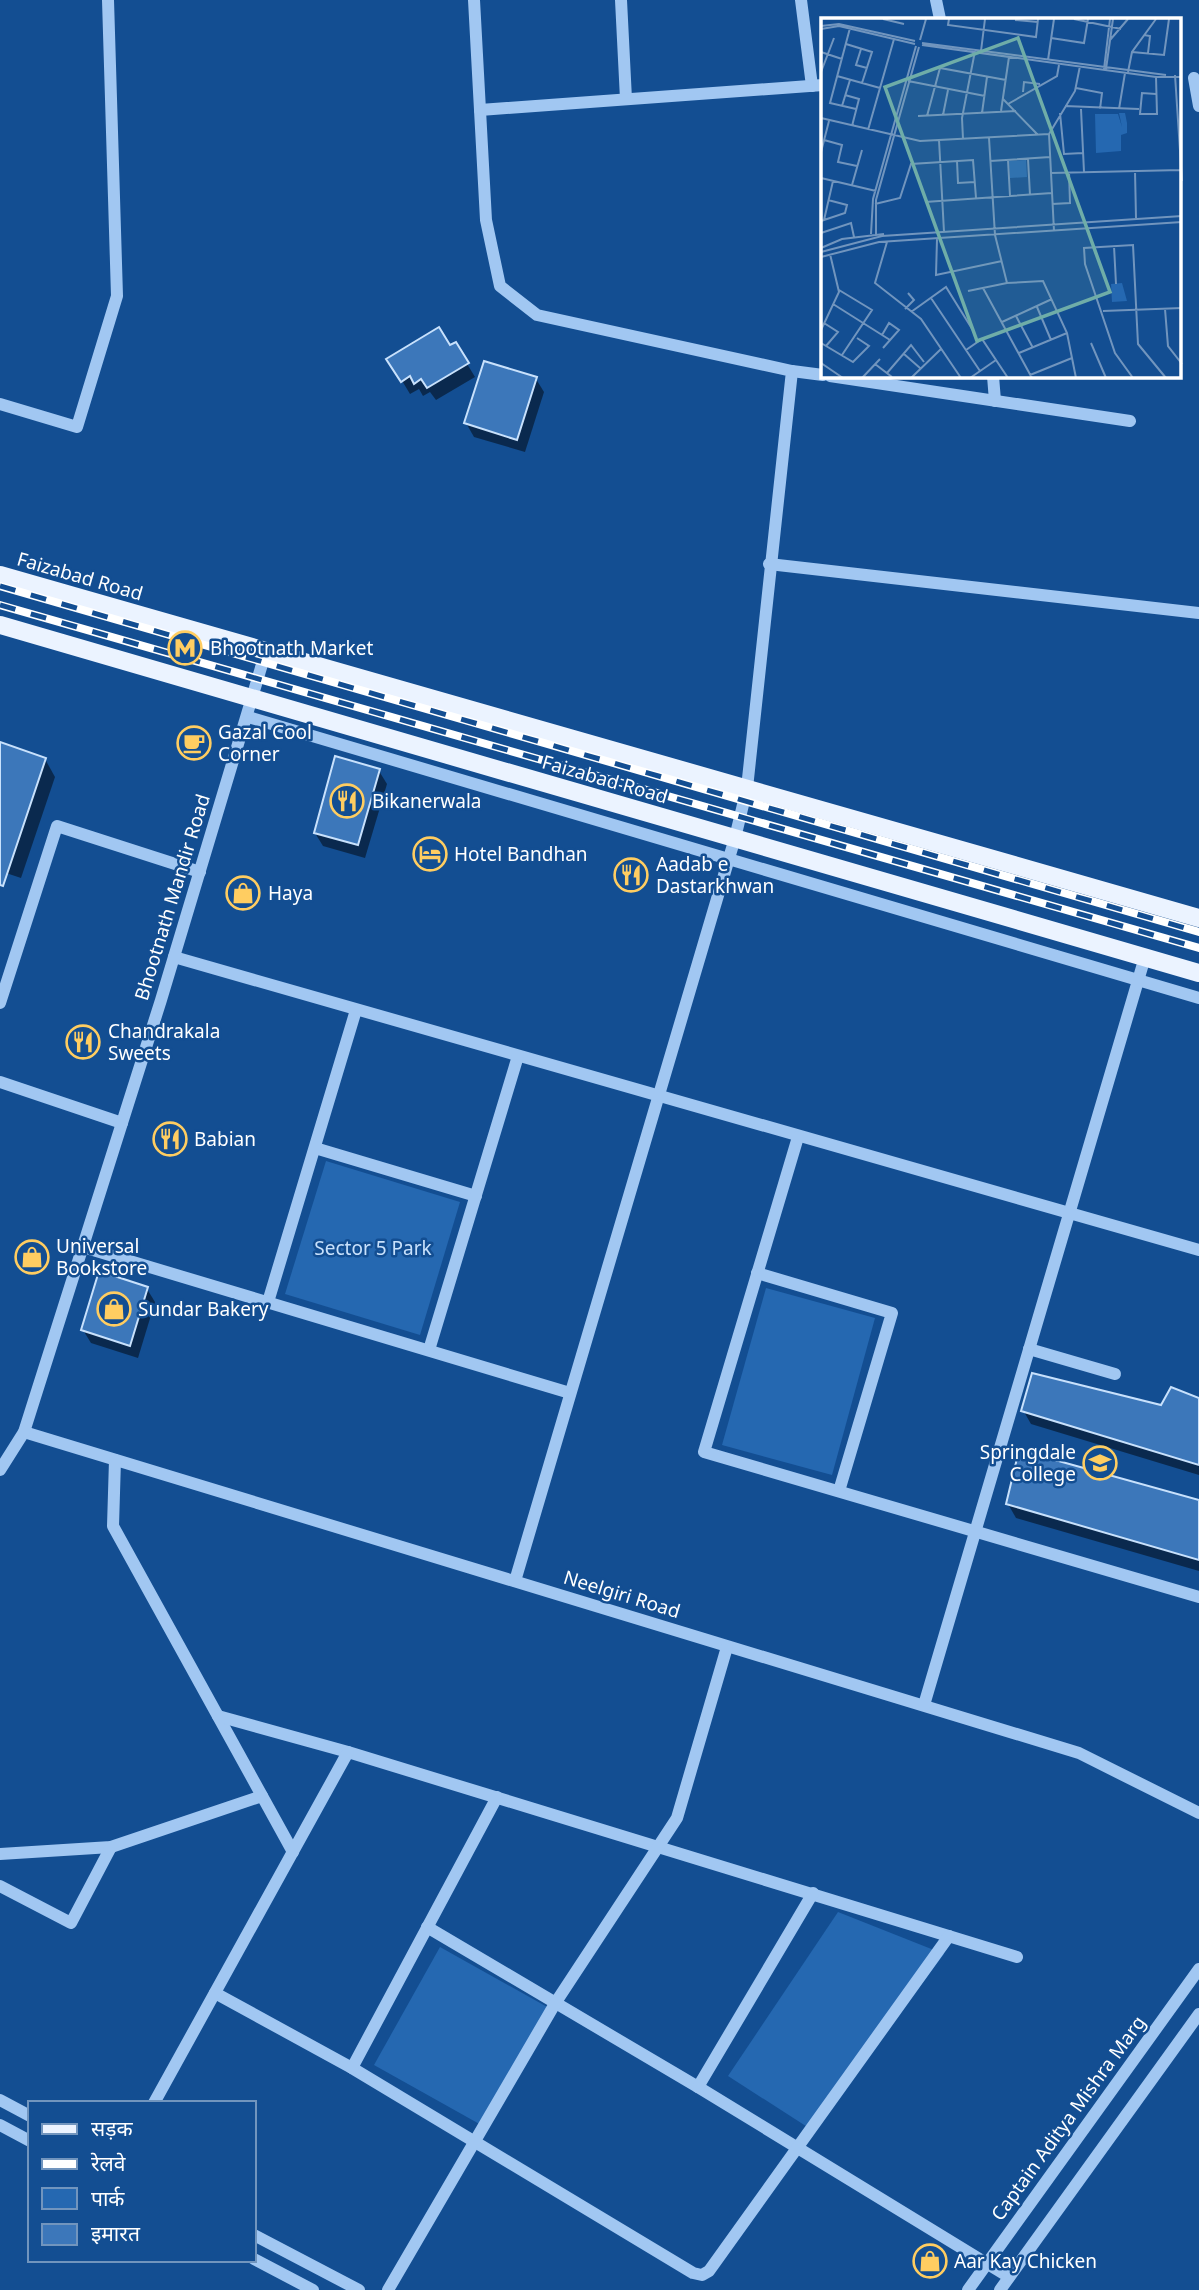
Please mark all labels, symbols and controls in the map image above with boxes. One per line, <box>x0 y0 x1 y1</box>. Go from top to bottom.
inset map <box>821 18 1182 378</box>
street label: Faizabad Road <box>14 546 146 606</box>
metro station icon: Bhootnath Market <box>166 629 204 667</box>
place label: Bhootnath Market <box>210 635 373 661</box>
place label: Gazal Cool Corner <box>218 719 312 767</box>
cafe icon: Gazal Cool Corner <box>175 724 213 762</box>
street label: Faizabad Road <box>539 749 671 809</box>
restaurant icon: Bikanerwala <box>328 782 366 820</box>
place label: Bikanerwala <box>372 788 482 814</box>
street label: Bhootnath Mandir Road <box>128 791 216 1003</box>
hotel icon: Hotel Bandhan <box>411 835 449 873</box>
place label: Hotel Bandhan <box>454 841 588 867</box>
place label: Aadab e Dastarkhwan <box>656 851 774 899</box>
restaurant icon: Aadab e Dastarkhwan <box>612 856 650 894</box>
shop icon: Haya <box>224 874 262 912</box>
place label: Haya <box>268 880 313 906</box>
place label: Chandrakala Sweets <box>108 1018 220 1066</box>
restaurant icon: Chandrakala Sweets <box>64 1023 102 1061</box>
restaurant icon: Babian <box>151 1120 189 1158</box>
place label: Babian <box>194 1126 256 1152</box>
place label: Universal Bookstore <box>56 1233 147 1281</box>
park label: Sector 5 Park <box>314 1235 432 1261</box>
shop icon: Universal Bookstore <box>13 1238 51 1276</box>
shop icon: Sundar Bakery <box>95 1290 133 1328</box>
place label: Sundar Bakery <box>138 1296 269 1322</box>
place label: Springdale College <box>980 1439 1076 1487</box>
school or university icon: Springdale College <box>1081 1444 1119 1482</box>
street label: Neelgiri Road <box>560 1564 684 1624</box>
street label: Captain Aditya Mishra Marg <box>985 2010 1151 2226</box>
legend <box>28 2101 256 2262</box>
text: सड़क <box>91 2114 133 2142</box>
text: रेलवे <box>90 2149 126 2177</box>
text: पार्क <box>91 2184 125 2212</box>
text: इमारत <box>91 2219 141 2247</box>
shop icon: Aar Kay Chicken <box>911 2242 949 2280</box>
place label: Aar Kay Chicken <box>954 2248 1097 2274</box>

